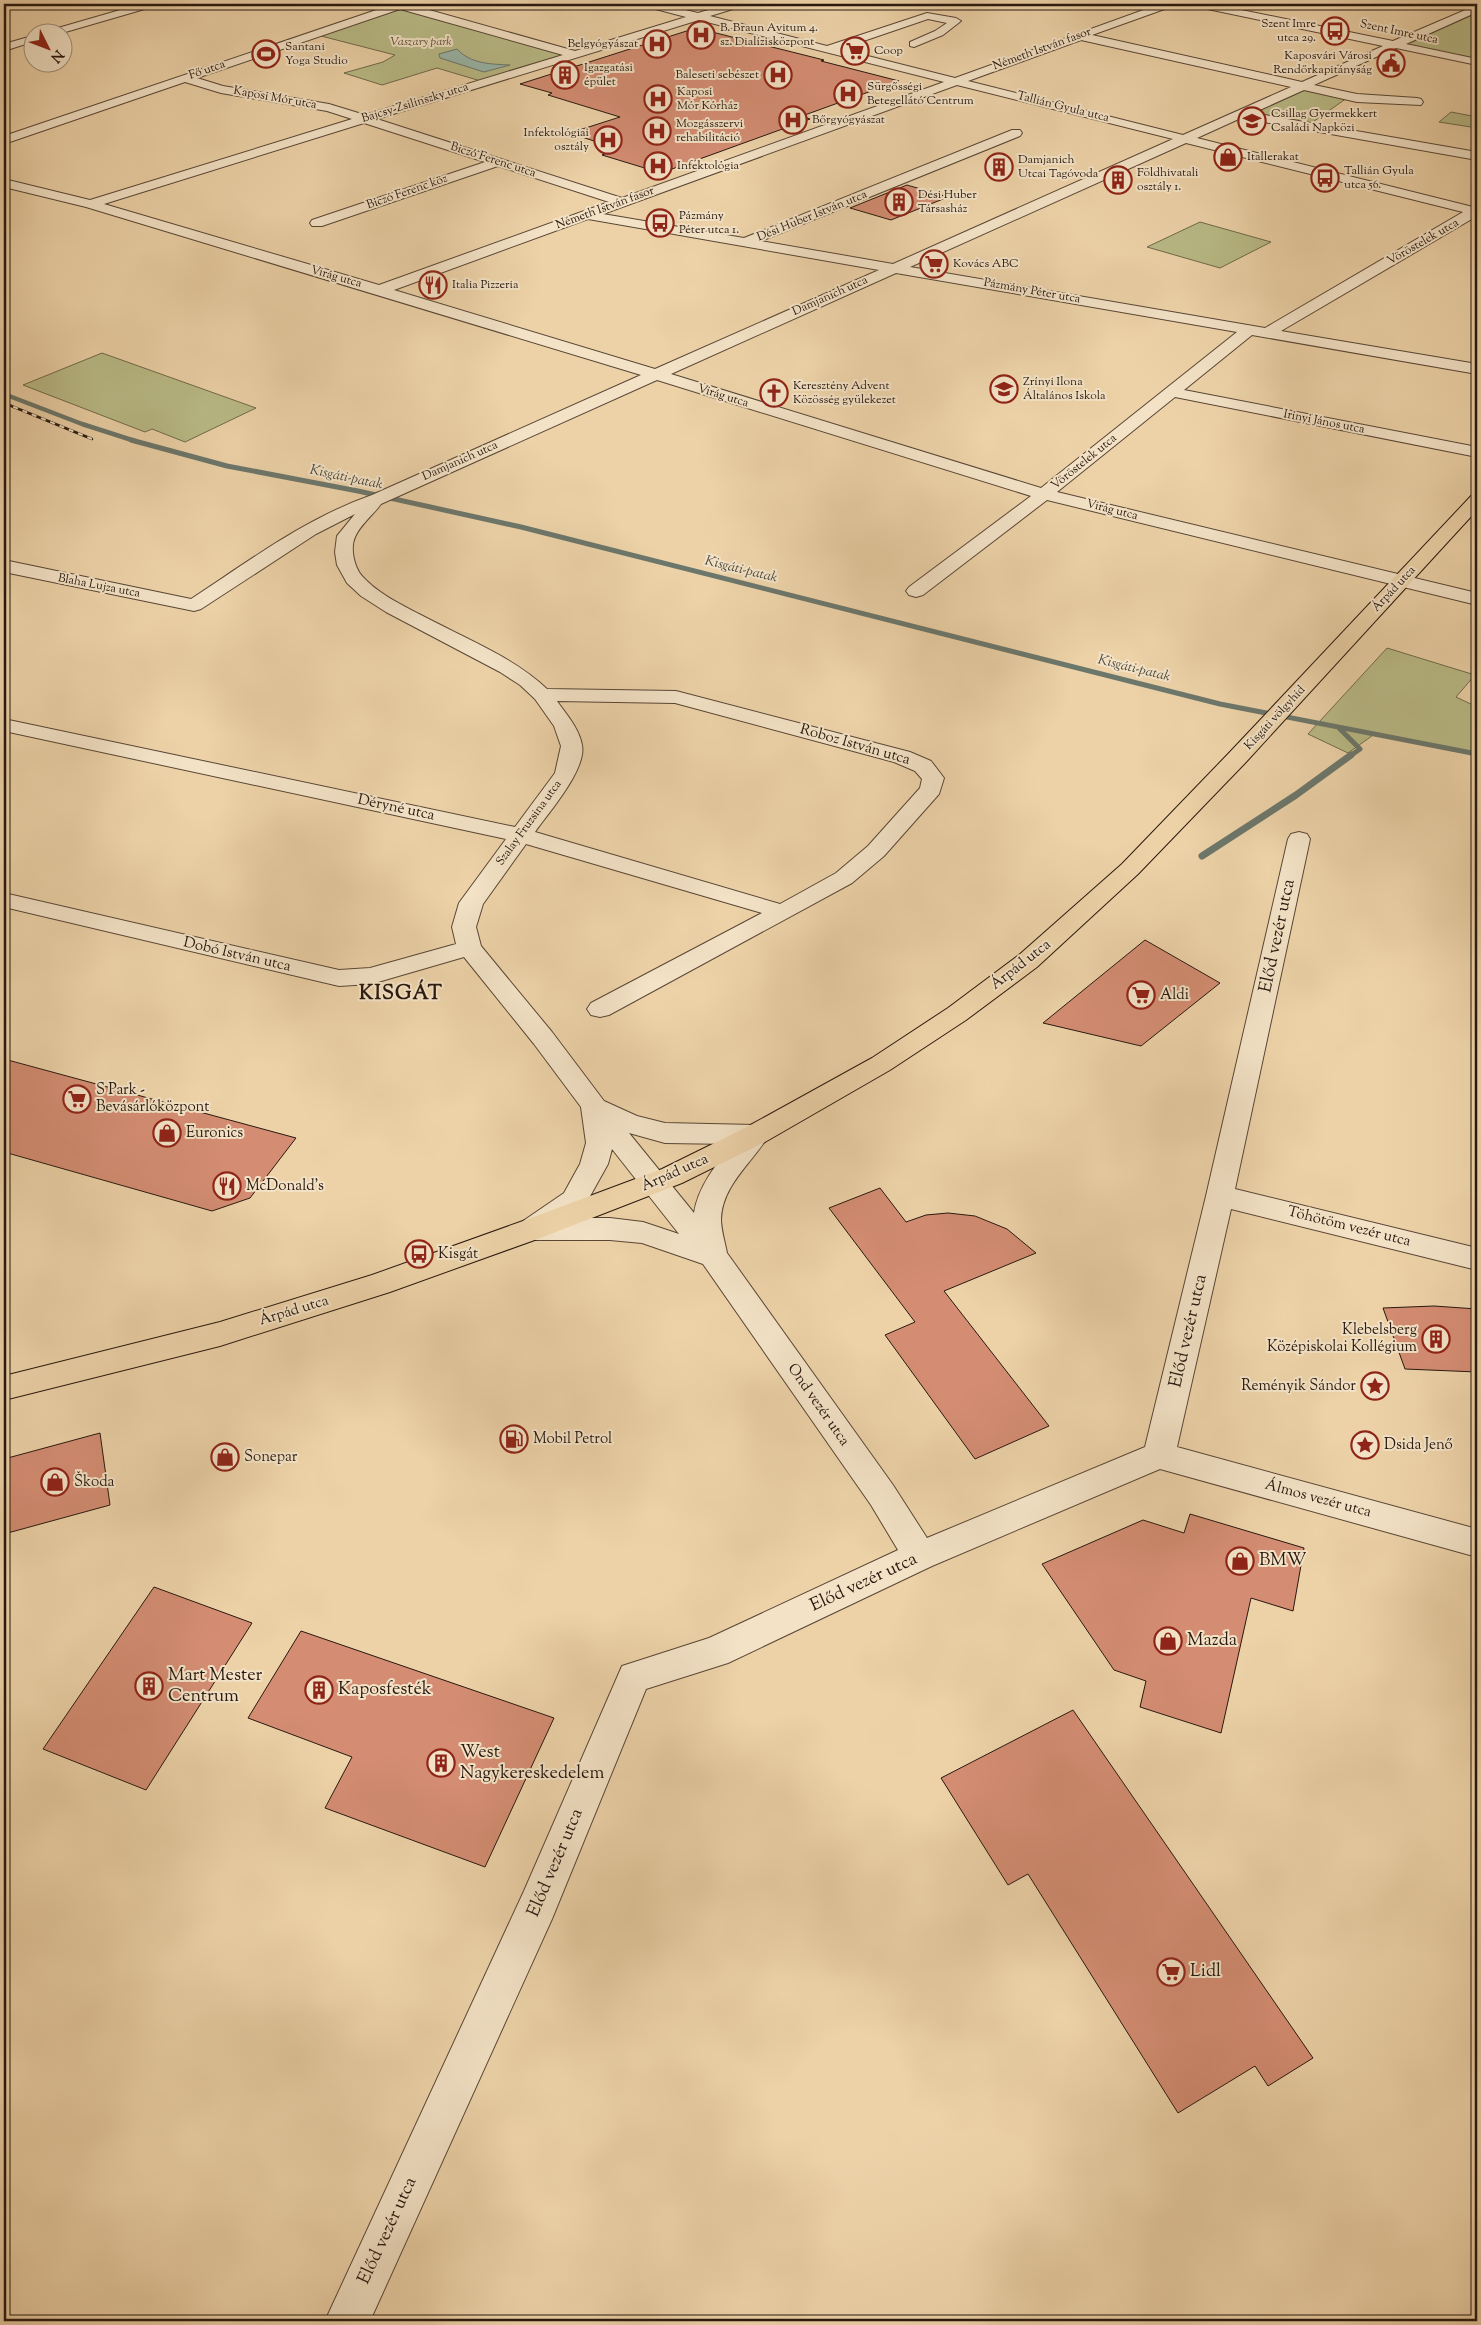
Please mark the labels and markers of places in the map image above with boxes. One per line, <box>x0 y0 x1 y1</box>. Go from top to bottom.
place label: Szent Imre utca 29. <box>1261 15 1316 47</box>
bus stop icon: Szent Imre utca 29. <box>1320 16 1350 46</box>
place label: B. Braun Avitum 4. sz. Dialízisközpont <box>720 19 818 51</box>
hospital icon: B. Braun Avitum 4. sz. Dialízisközpont <box>686 20 716 50</box>
hospital icon: Belgyógyászat <box>642 29 672 59</box>
place label: Belgyógyászat <box>567 35 638 53</box>
supermarket icon: Coop <box>840 36 870 66</box>
place label: Santani Yoga Studio <box>285 38 348 70</box>
sports icon: Santani Yoga Studio <box>251 39 281 69</box>
place label: Coop <box>874 42 903 60</box>
place label: Kaposvári Városi Rendőrkapitányság <box>1273 47 1373 79</box>
public building icon: Kaposvári Városi Rendőrkapitányság <box>1376 48 1406 78</box>
place label: Igazgatási épület <box>584 59 633 91</box>
building icon: Igazgatási épület <box>550 60 580 90</box>
hospital icon: Baleseti sebészet <box>763 60 793 90</box>
place label: Baleseti sebészet <box>676 66 759 84</box>
place label: Sürgősségi Betegellátó Centrum <box>867 78 974 110</box>
hospital icon: Sürgősségi Betegellátó Centrum <box>833 79 863 109</box>
place label: Kaposi Mór Kórház <box>677 83 738 115</box>
hospital icon: Kaposi Mór Kórház <box>643 84 673 114</box>
hospital icon: Bőrgyógyászat <box>778 105 808 135</box>
place label: Csillag Gyermekkert Családi Napközi <box>1271 105 1377 137</box>
school or university icon: Csillag Gyermekkert Családi Napközi <box>1237 106 1267 136</box>
place label: Bőrgyógyászat <box>812 111 885 129</box>
place label: Mozgásszervi rehabilitáció <box>676 115 744 147</box>
hospital icon: Mozgásszervi rehabilitáció <box>642 116 672 146</box>
place label: Infektológiai osztály <box>524 124 590 156</box>
hospital icon: Infektológiai osztály <box>593 125 623 155</box>
shop icon: Itallerakat <box>1213 142 1243 172</box>
place label: Itallerakat <box>1247 148 1299 166</box>
hospital icon: Infektológia <box>643 151 673 181</box>
place label: Damjanich Utcai Tagóvoda <box>1018 151 1099 183</box>
building icon: Damjanich Utcai Tagóvoda <box>984 152 1014 182</box>
place label: Infektológia <box>677 157 740 175</box>
place label: Tallián Gyula utca 56. <box>1344 162 1414 194</box>
bus stop icon: Tallián Gyula utca 56. <box>1310 163 1340 193</box>
place label: Földhivatali osztály 1. <box>1137 164 1199 196</box>
building icon: Földhivatali osztály 1. <box>1103 165 1133 195</box>
place label: Dési Huber Társasház <box>918 186 977 218</box>
building icon: Dési Huber Társasház <box>884 187 914 217</box>
place label: Pázmány Péter utca 1. <box>679 207 739 239</box>
bus stop icon: Pázmány Péter utca 1. <box>645 208 675 238</box>
supermarket icon: Kovács ABC <box>919 249 949 279</box>
place label: Kovács ABC <box>953 255 1019 273</box>
restaurant icon: Italia Pizzeria <box>418 270 448 300</box>
place label: Italia Pizzeria <box>452 276 519 294</box>
place label: Zrínyi Ilona Általános Iskola <box>1023 373 1106 405</box>
school or university icon: Zrínyi Ilona Általános Iskola <box>989 374 1019 404</box>
place label: Keresztény Advent Közösség gyülekezet <box>793 377 896 409</box>
church icon: Keresztény Advent Közösség gyülekezet <box>759 378 789 408</box>
supermarket icon: Aldi <box>1126 980 1156 1010</box>
place label: Aldi <box>1160 985 1189 1006</box>
place label: S Park - Bevásárlóközpont <box>96 1080 209 1118</box>
supermarket icon: S Park - Bevásárlóközpont <box>62 1084 92 1114</box>
shop icon: Euronics <box>152 1118 182 1148</box>
place label: Euronics <box>186 1123 243 1144</box>
restaurant icon: McDonald's <box>212 1171 242 1201</box>
place label: McDonald's <box>246 1176 324 1197</box>
bus stop icon: Kisgát <box>404 1239 434 1269</box>
place label: Kisgát <box>438 1244 478 1265</box>
place label: Klebelsberg Középiskolai Kollégium <box>1267 1320 1418 1358</box>
building icon: Klebelsberg Középiskolai Kollégium <box>1421 1324 1451 1354</box>
place icon: Reményik Sándor <box>1360 1371 1390 1401</box>
place label: Reményik Sándor <box>1241 1376 1356 1397</box>
fuel station icon: Mobil Petrol <box>499 1424 529 1454</box>
place label: Mobil Petrol <box>533 1429 612 1450</box>
place icon: Dsida Jenő <box>1350 1430 1380 1460</box>
place label: Dsida Jenő <box>1384 1435 1453 1456</box>
shop icon: Sonepar <box>210 1442 240 1472</box>
place label: Sonepar <box>244 1447 298 1468</box>
shop icon: Škoda <box>40 1467 70 1497</box>
place label: Škoda <box>74 1471 115 1493</box>
shop icon: BMW <box>1225 1546 1255 1576</box>
place label: BMW <box>1259 1548 1307 1574</box>
shop icon: Mazda <box>1153 1626 1183 1656</box>
place label: Mazda <box>1187 1628 1237 1654</box>
place label: Mart Mester Centrum <box>168 1663 263 1710</box>
building icon: Mart Mester Centrum <box>134 1671 164 1701</box>
building icon: Kaposfesték <box>304 1675 334 1705</box>
place label: Kaposfesték <box>338 1677 432 1703</box>
place label: West Nagykereskedelem <box>460 1740 604 1787</box>
building icon: West Nagykereskedelem <box>426 1748 456 1778</box>
supermarket icon: Lidl <box>1156 1957 1186 1987</box>
place label: Lidl <box>1190 1959 1221 1985</box>

